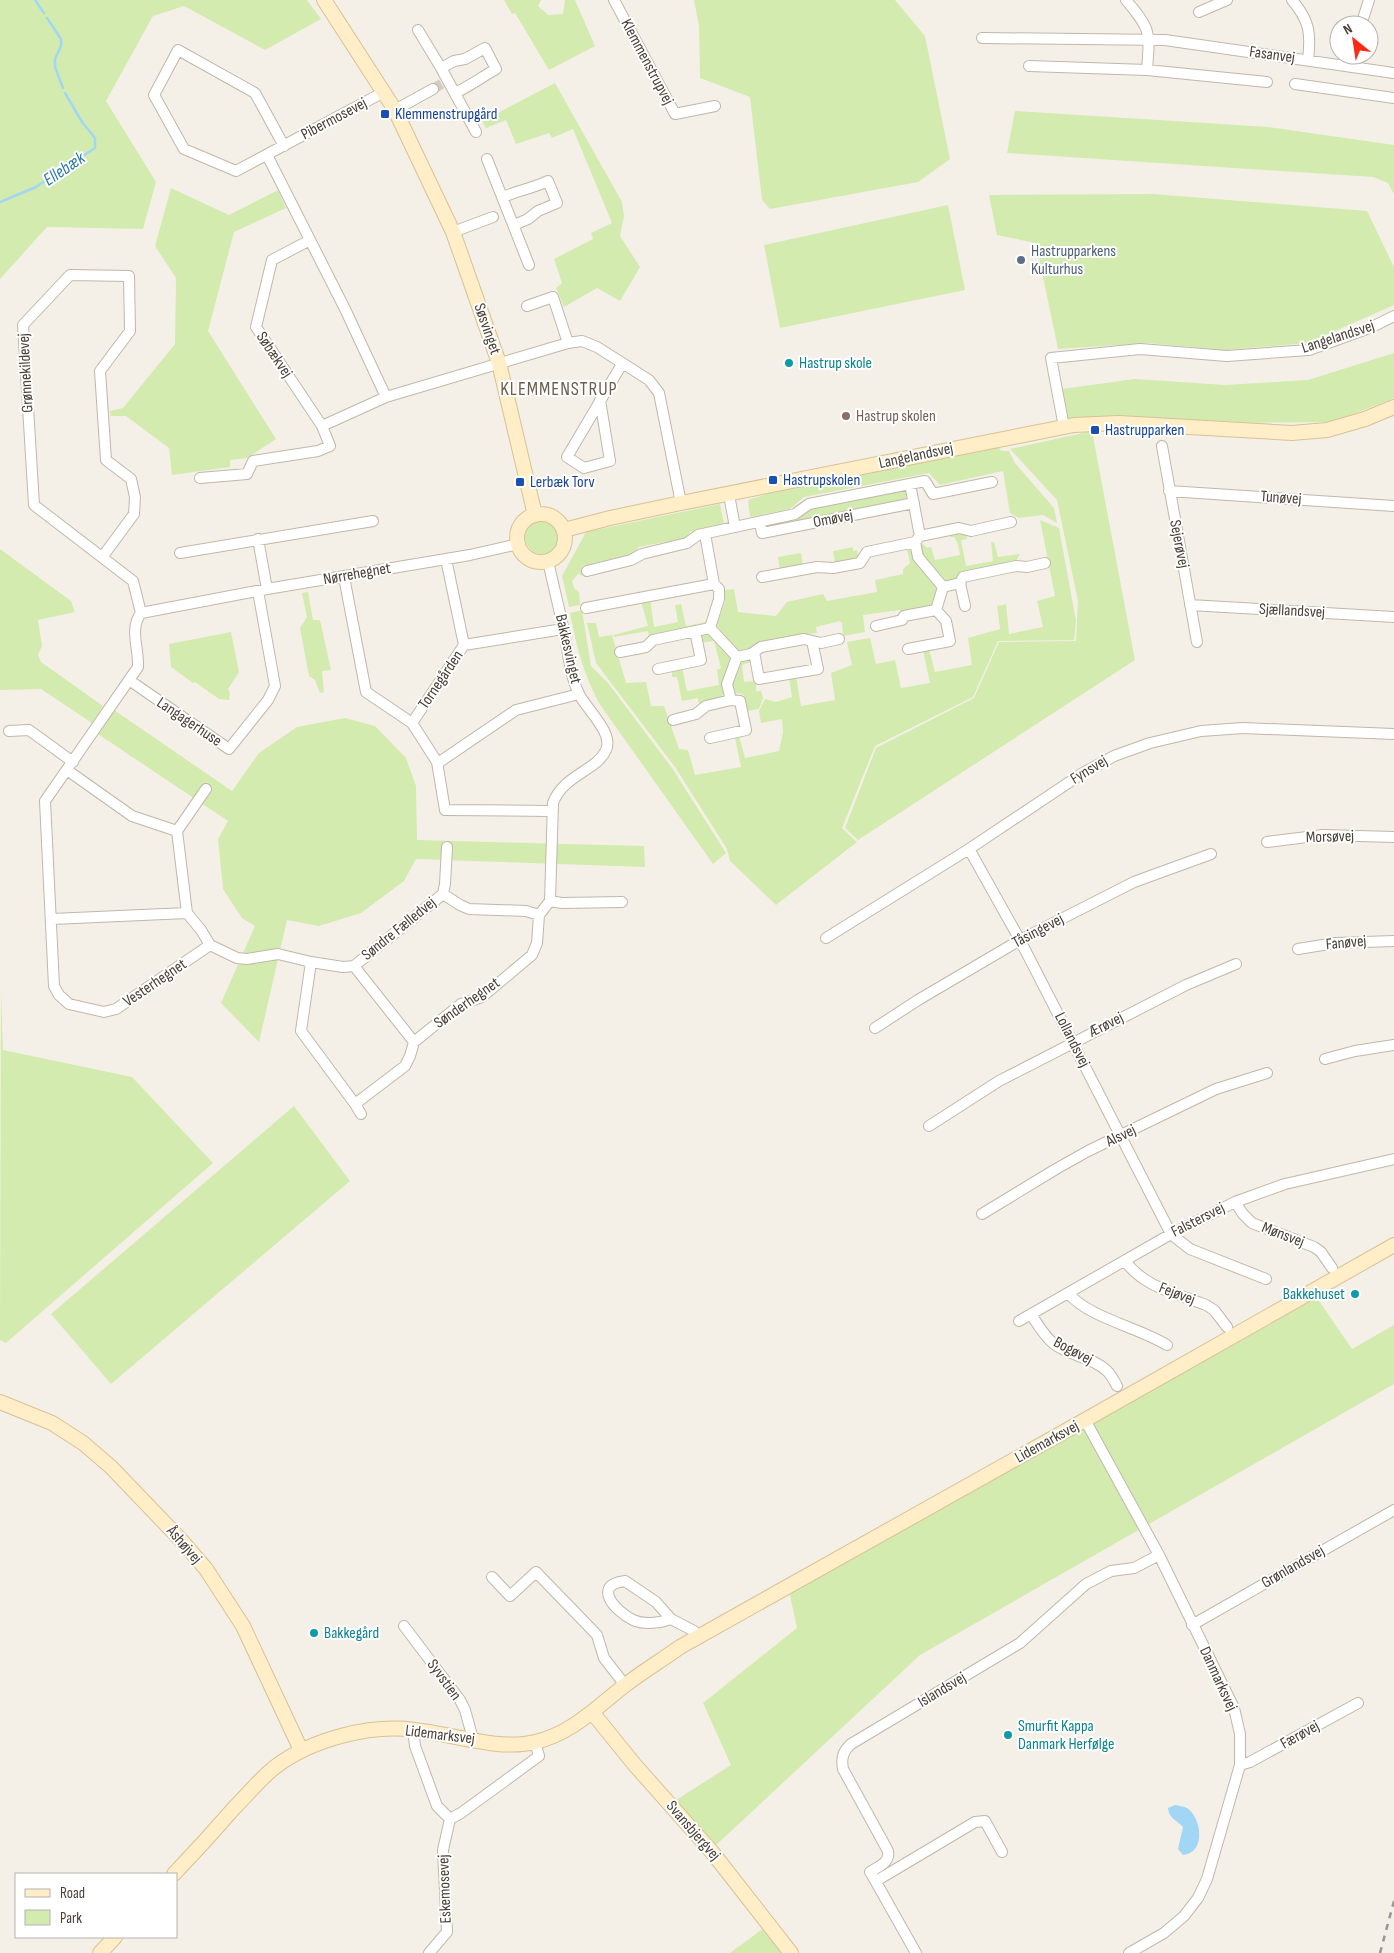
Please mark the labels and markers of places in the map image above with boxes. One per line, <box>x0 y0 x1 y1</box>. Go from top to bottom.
place label: Klemmenstrupgård <box>395 105 497 124</box>
marker: Klemmenstrupgård <box>379 108 391 120</box>
place label: Hastrupparkens Kulturhus <box>1031 242 1116 279</box>
marker: Hastrupparkens Kulturhus <box>1015 254 1027 266</box>
place label: Hastrup skole <box>799 354 872 373</box>
marker: Hastrup skole <box>783 357 795 369</box>
place label: Hastrup skolen <box>856 407 936 426</box>
marker: Hastrup skolen <box>840 410 852 422</box>
place label: Hastrupparken <box>1105 421 1184 440</box>
marker: Hastrupparken <box>1089 424 1101 436</box>
place label: Hastrupskolen <box>783 471 860 490</box>
place label: Lerbæk Torv <box>530 473 595 492</box>
marker: Hastrupskolen <box>767 474 779 486</box>
marker: Lerbæk Torv <box>514 476 526 488</box>
place label: Bakkehuset <box>1283 1285 1345 1304</box>
marker: Bakkehuset <box>1349 1288 1361 1300</box>
place label: Bakkegård <box>324 1624 379 1643</box>
marker: Bakkegård <box>308 1627 320 1639</box>
place label: Smurfit Kappa Danmark Herfølge <box>1018 1717 1114 1754</box>
marker: Smurfit Kappa Danmark Herfølge <box>1002 1729 1014 1741</box>

